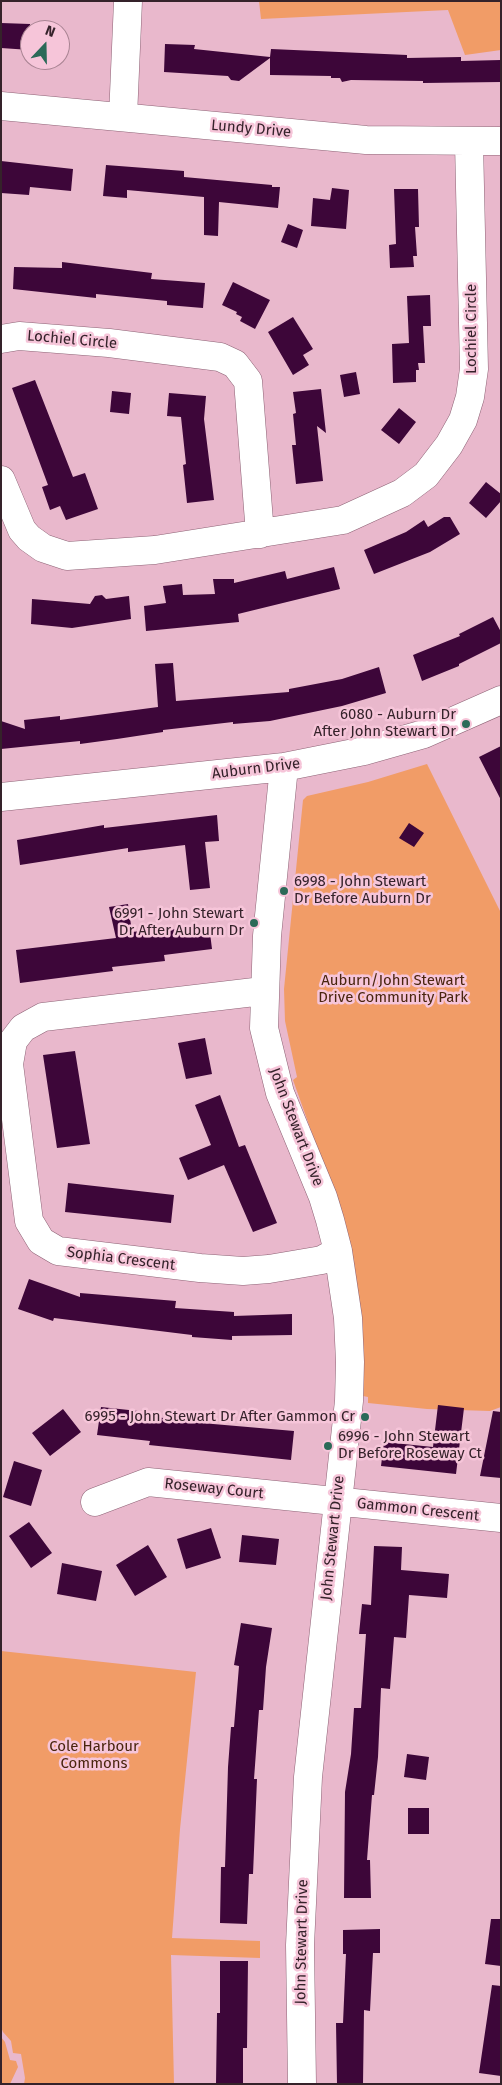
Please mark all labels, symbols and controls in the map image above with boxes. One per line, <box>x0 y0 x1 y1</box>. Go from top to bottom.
north arrow <box>20 20 70 70</box>
text: N <box>43 22 58 41</box>
street label: Lundy Drive <box>210 117 292 141</box>
street label: Lochiel Circle <box>463 284 481 374</box>
street label: Lochiel Circle <box>26 327 118 353</box>
place label: 6080 - Auburn Dr After John Stewart Dr <box>313 706 456 741</box>
marker: 6080 - Auburn Dr After John Stewart Dr <box>460 718 472 730</box>
street label: Auburn Drive <box>211 755 301 783</box>
place label: 6998 - John Stewart Dr Before Auburn Dr <box>294 873 431 908</box>
marker: 6998 - John Stewart Dr Before Auburn Dr <box>278 885 290 897</box>
place label: 6991 - John Stewart Dr After Auburn Dr <box>114 905 244 940</box>
marker: 6991 - John Stewart Dr After Auburn Dr <box>248 917 260 929</box>
park label: Auburn/John Stewart Drive Community Park <box>318 972 468 1007</box>
street label: John Stewart Drive <box>265 1065 327 1189</box>
street label: Sophia Crescent <box>66 1243 176 1275</box>
place label: 6995 - John Stewart Dr After Gammon Cr <box>85 1408 355 1426</box>
marker: 6995 - John Stewart Dr After Gammon Cr <box>359 1411 371 1423</box>
place label: 6996 - John Stewart Dr Before Roseway Ct <box>338 1428 482 1463</box>
marker: 6996 - John Stewart Dr Before Roseway Ct <box>322 1440 334 1452</box>
street label: Roseway Court <box>164 1475 264 1503</box>
street label: John Stewart Drive <box>317 1475 349 1601</box>
street label: Gammon Crescent <box>356 1495 480 1525</box>
park label: Cole Harbour Commons <box>49 1738 139 1773</box>
street label: John Stewart Drive <box>292 1879 312 2005</box>

